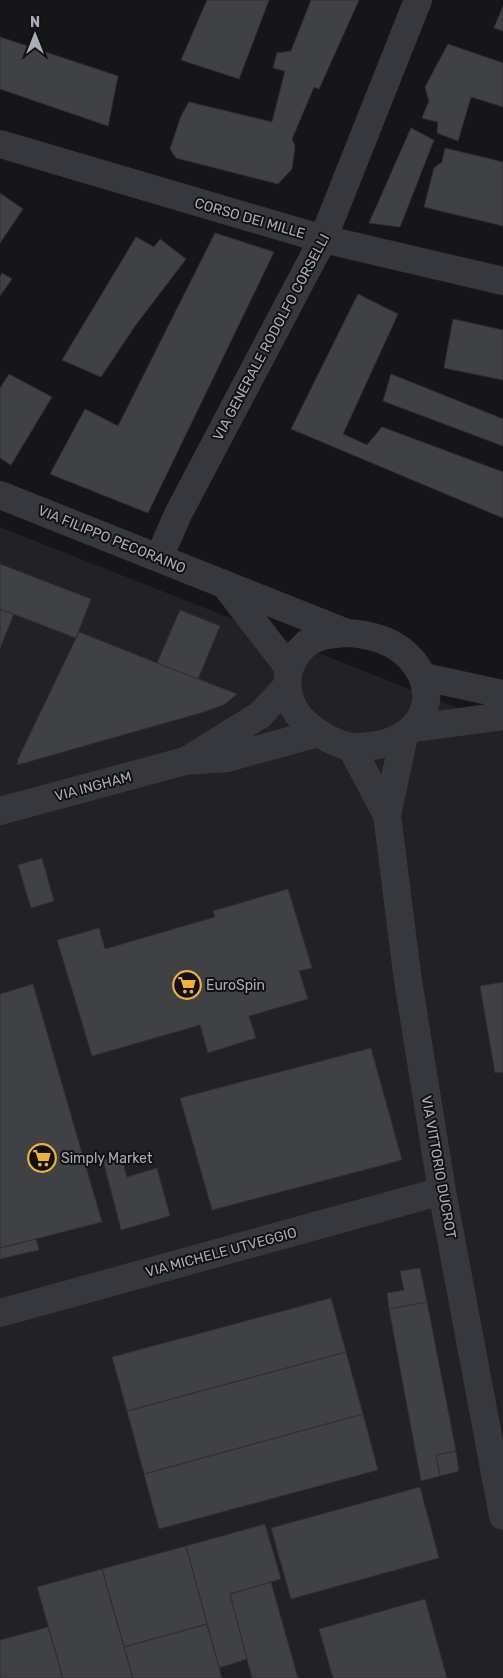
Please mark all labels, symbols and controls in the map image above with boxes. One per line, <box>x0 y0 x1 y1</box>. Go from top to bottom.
north arrow <box>10 10 60 60</box>
text: N <box>30 14 40 31</box>
street label: CORSO DEI MILLE <box>193 195 307 242</box>
street label: VIA GENERALE RODOLFO CORSELLI <box>210 231 333 443</box>
street label: VIA FILIPPO PECORAINO <box>35 502 188 577</box>
street label: VIA INGHAM <box>53 768 133 805</box>
supermarket icon: EuroSpin <box>172 970 202 1000</box>
place label: EuroSpin <box>206 977 265 994</box>
street label: VIA VITTORIO DUCROT <box>418 1094 459 1240</box>
supermarket icon: Simply Market <box>27 1143 57 1173</box>
place label: Simply Market <box>61 1150 153 1167</box>
street label: VIA MICHELE UTVEGGIO <box>144 1224 299 1281</box>

